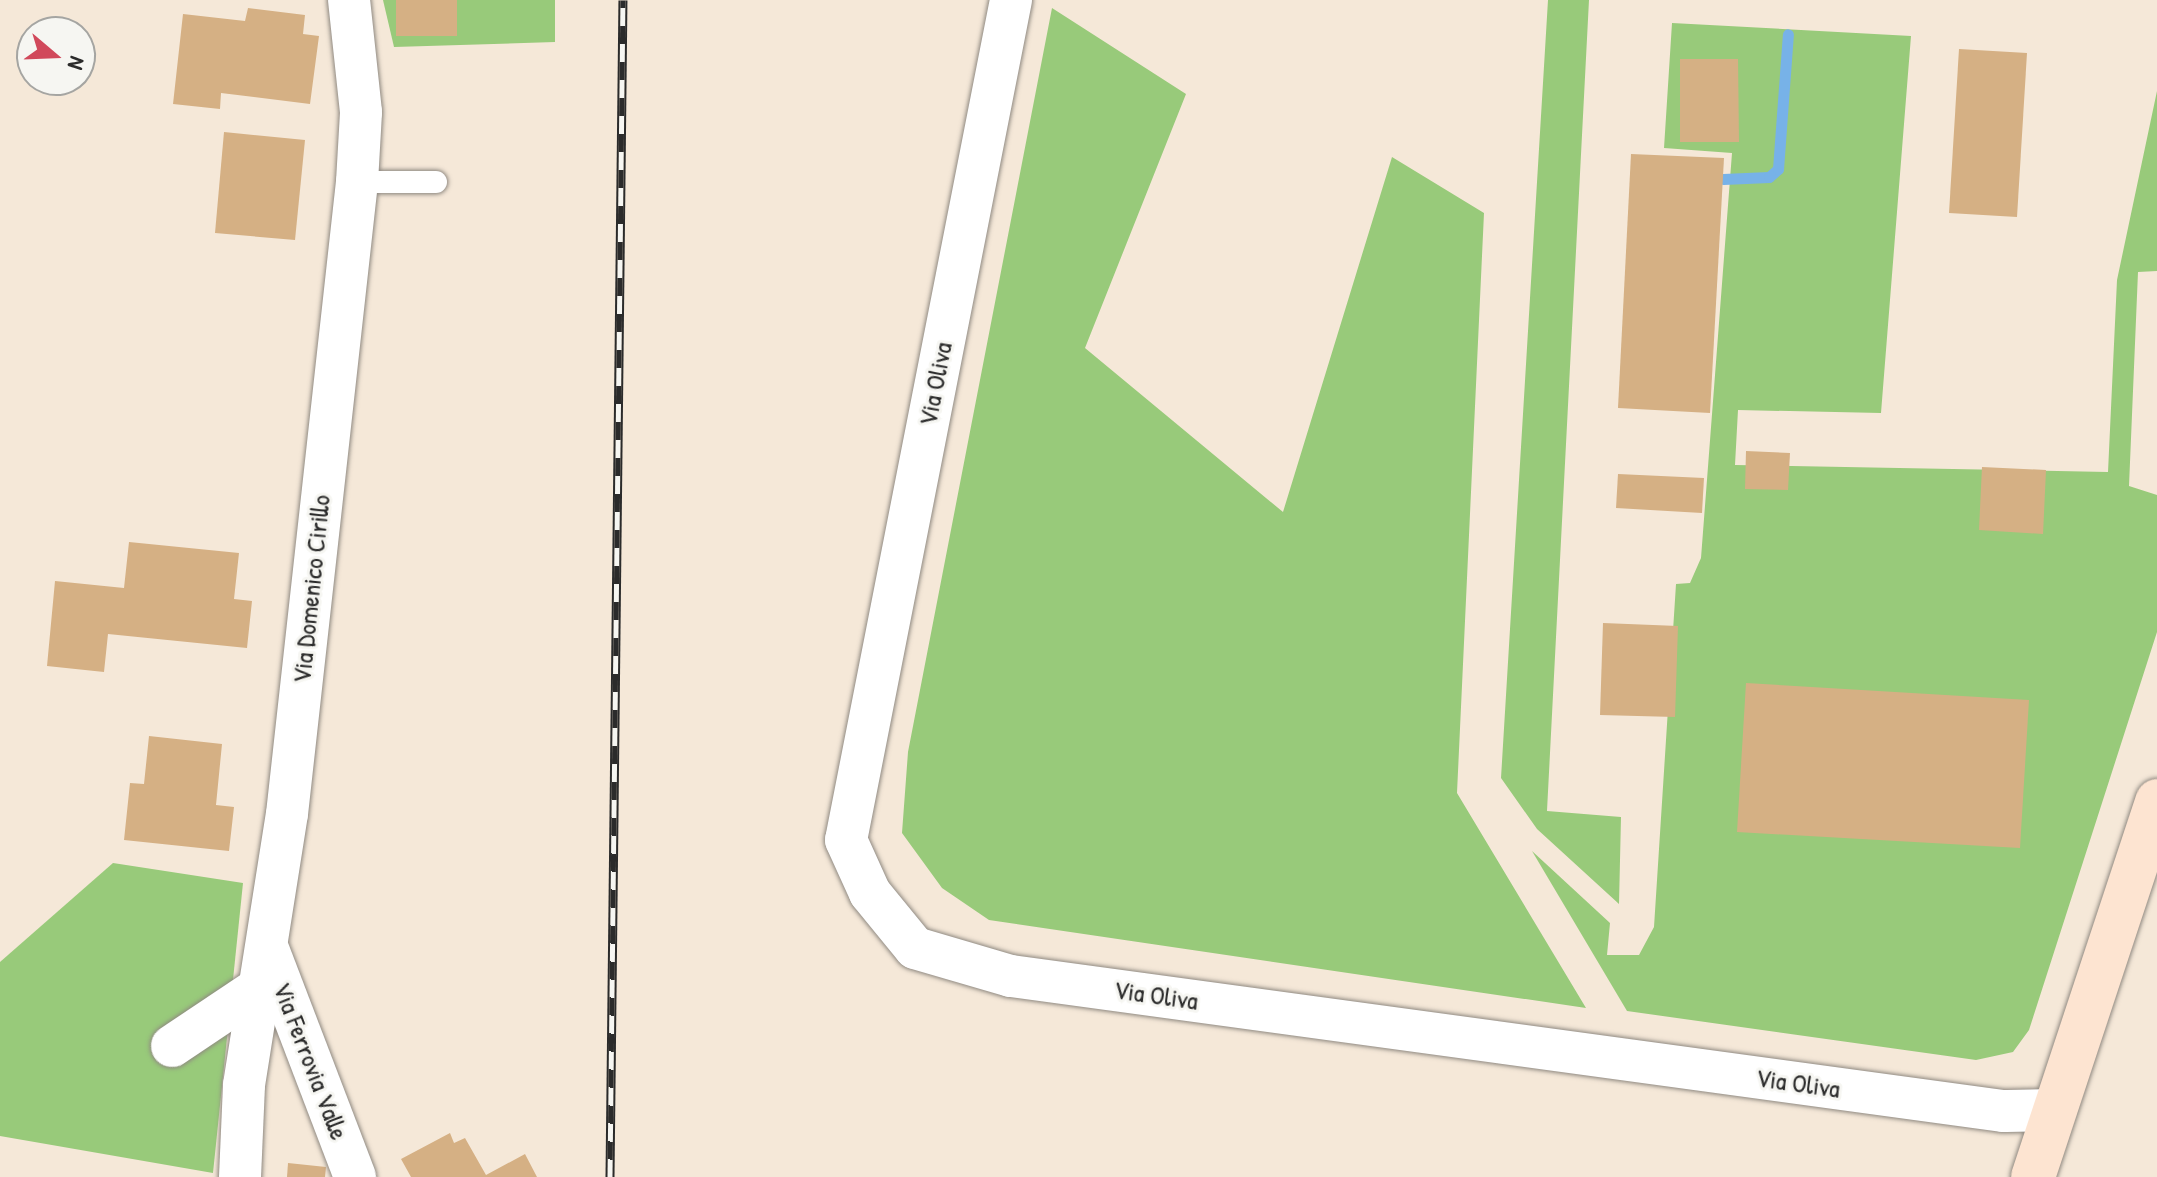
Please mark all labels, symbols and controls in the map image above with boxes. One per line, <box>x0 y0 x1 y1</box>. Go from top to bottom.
north arrow <box>16 16 96 96</box>
text: N <box>61 53 93 74</box>
street label: Via Oliva <box>912 340 958 428</box>
street label: Via Domenico Cirillo <box>286 493 336 685</box>
street label: Via Oliva <box>1112 974 1200 1016</box>
street label: Via Ferrovia Valle <box>267 978 355 1144</box>
street label: Via Oliva <box>1754 1062 1842 1104</box>

